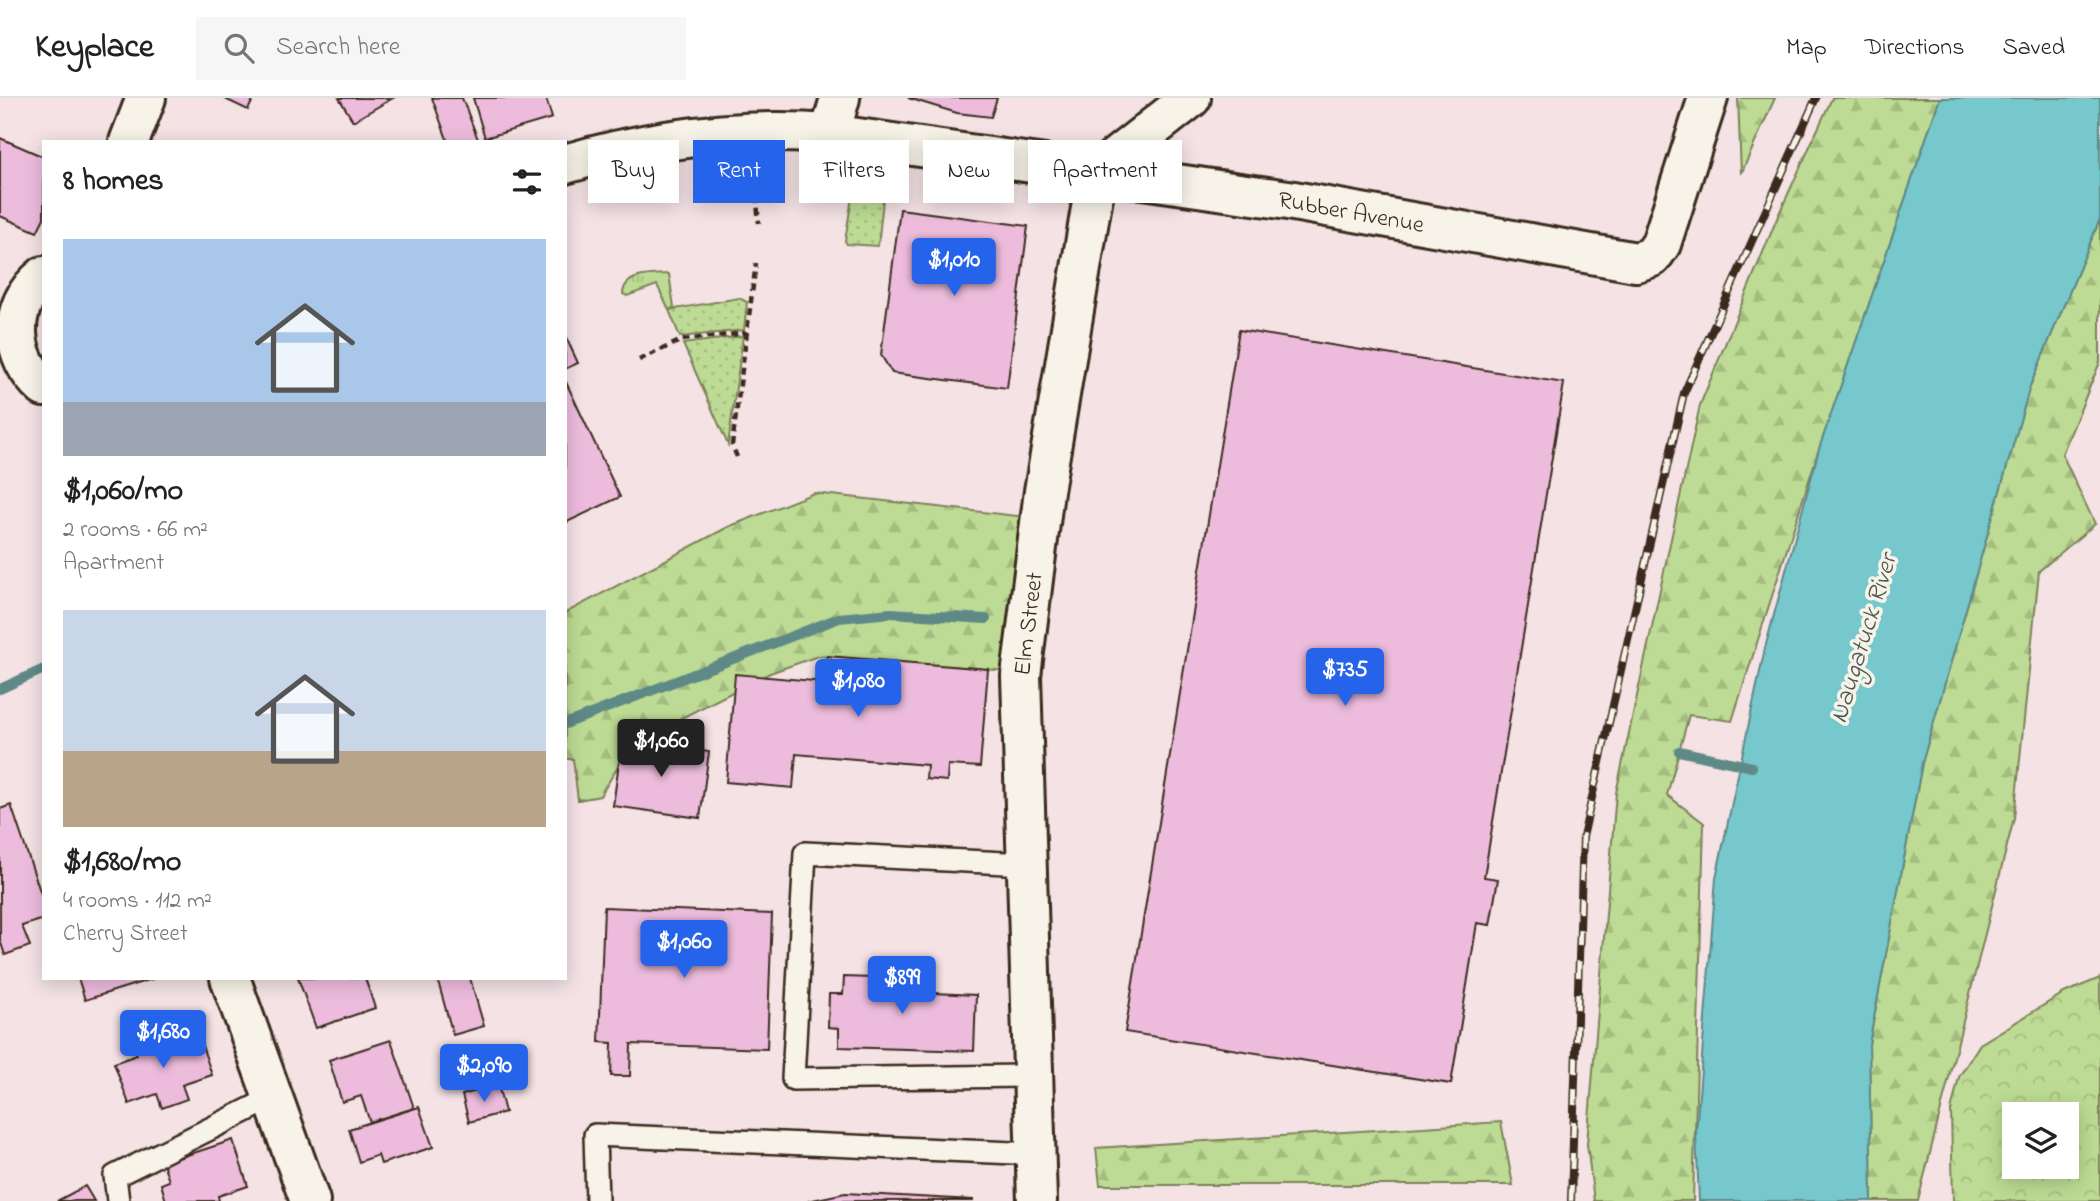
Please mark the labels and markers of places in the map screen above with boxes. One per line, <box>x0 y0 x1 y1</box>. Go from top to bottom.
pin: $1,010 <box>897 238 1011 298</box>
pin: $735 <box>1304 648 1386 708</box>
pin: $1,080 <box>801 660 915 719</box>
pin: $1,060 <box>604 720 718 779</box>
pin: $1,060 <box>627 920 741 980</box>
pin: $899 <box>861 956 943 1016</box>
pin: $1,680 <box>106 1010 220 1070</box>
pin: $2,090 <box>427 1044 541 1104</box>

